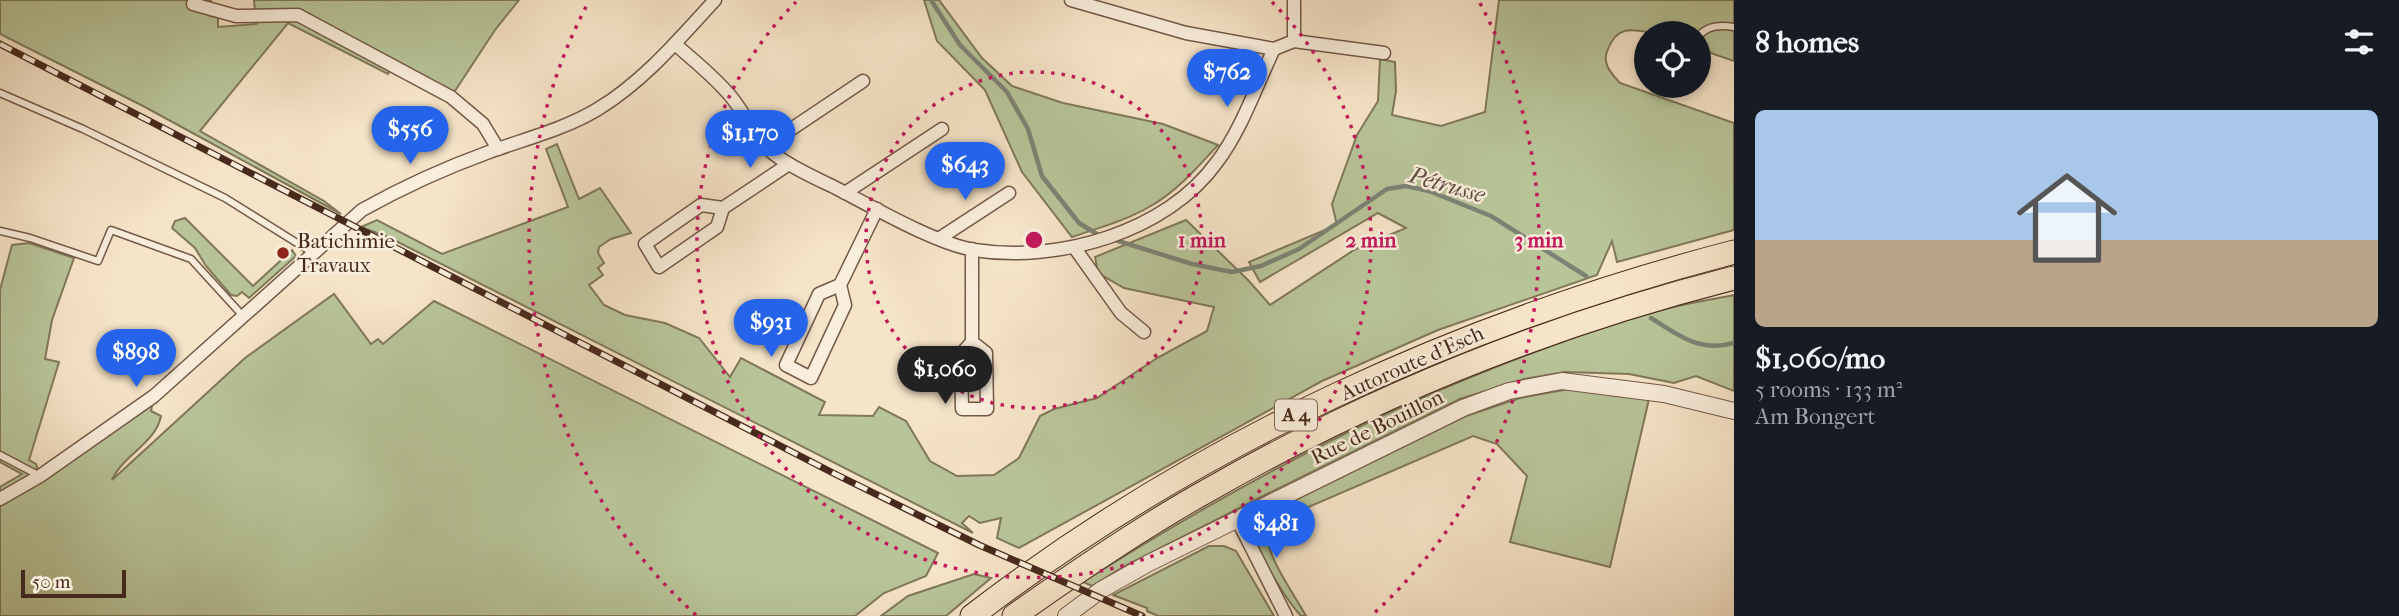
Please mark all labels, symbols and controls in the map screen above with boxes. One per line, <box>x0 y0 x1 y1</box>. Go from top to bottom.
map controls <box>1634 21 1711 98</box>
button: locate <box>1634 21 1711 98</box>
icon: filters <box>2340 23 2378 61</box>
text: 8 homes <box>1755 25 1859 60</box>
pin: $762 <box>1186 50 1268 109</box>
text: $762 <box>1203 58 1251 85</box>
pin: $556 <box>369 106 451 166</box>
pin: $1,170 <box>693 110 807 170</box>
text: $556 <box>388 115 432 142</box>
text: $1,170 <box>721 119 779 146</box>
pin: $643 <box>924 142 1006 202</box>
text: $643 <box>941 151 989 178</box>
icon: home <box>2004 155 2130 281</box>
water label: Pétrusse <box>1405 161 1489 209</box>
centre of rings <box>1022 228 1046 252</box>
text: 1 min <box>1178 228 1227 252</box>
text: 2 min <box>1345 228 1397 252</box>
text: 3 min <box>1515 228 1564 252</box>
place label: Batichimie Travaux <box>297 229 395 277</box>
marker: Batichimie Travaux <box>275 245 291 261</box>
pin: $931 <box>730 300 812 359</box>
text: $931 <box>750 308 792 335</box>
street label: Autoroute d'Esch <box>1336 321 1487 406</box>
pin: $898 <box>95 330 177 389</box>
text: $898 <box>112 338 160 365</box>
text: $1,060/mo <box>1755 341 1885 376</box>
pin: $1,060 <box>888 346 1002 406</box>
text: $1,060 <box>913 355 977 382</box>
text: 5 rooms · 133 m² <box>1755 376 1902 403</box>
street label: Rue de Bouillon <box>1307 385 1447 469</box>
road number: A 4 <box>1275 400 1317 430</box>
text: Am Bongert <box>1755 403 1876 430</box>
pin: $481 <box>1235 500 1317 560</box>
text: $481 <box>1253 509 1299 536</box>
scale bar <box>21 567 126 599</box>
text: 50 m <box>32 571 71 593</box>

